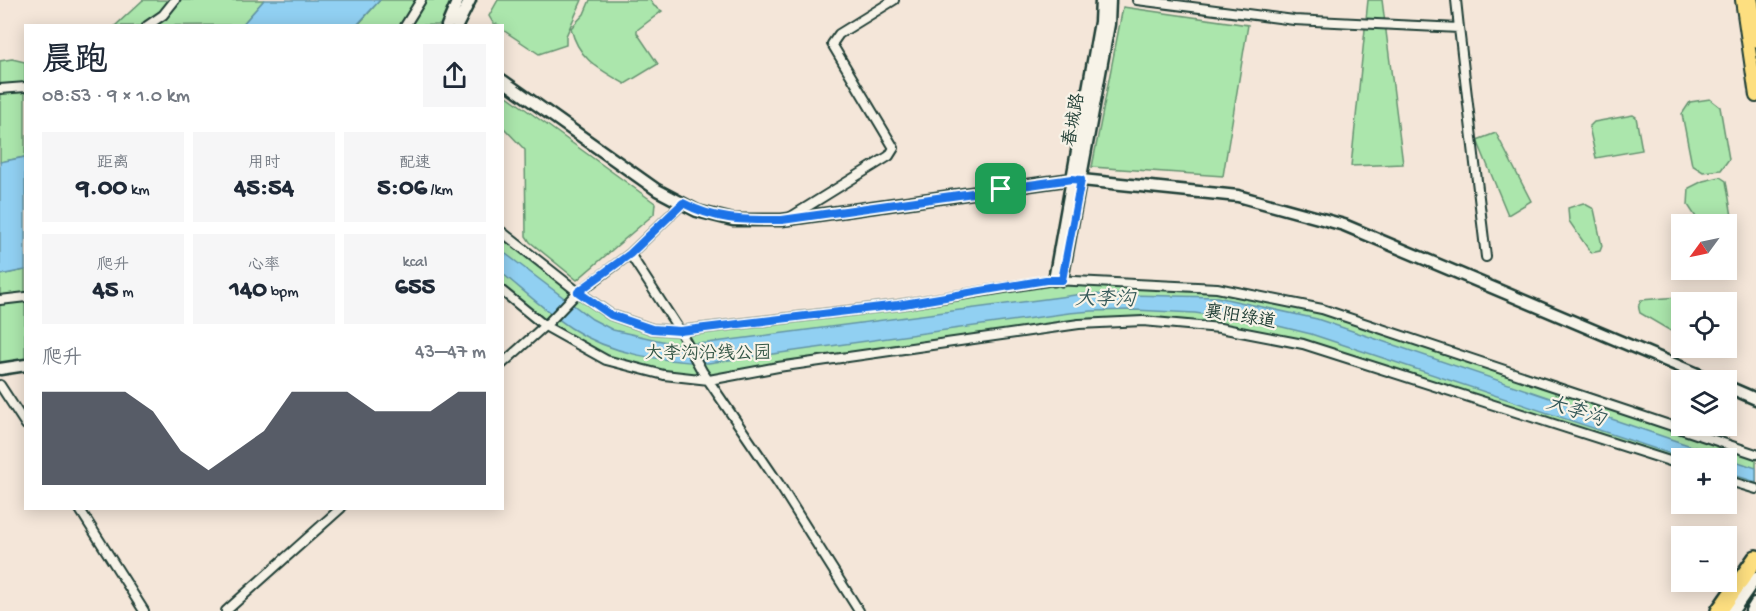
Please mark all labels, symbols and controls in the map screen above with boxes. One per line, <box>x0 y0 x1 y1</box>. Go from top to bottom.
text: 晨跑 <box>42 44 108 82</box>
button: share <box>423 44 486 107</box>
text: 08:53 · 9 × 1.0 km <box>42 86 190 109</box>
street label: 春城路 <box>1059 91 1090 148</box>
text: 距离 <box>97 155 129 174</box>
text: 用时 <box>248 155 280 174</box>
text: 配速 <box>399 155 431 174</box>
pin <box>975 163 1026 214</box>
icon: arrive <box>984 172 1017 205</box>
text: 9.00 <box>77 174 127 205</box>
text: 45:54 <box>234 174 294 205</box>
text: 5:06 <box>377 174 427 205</box>
text: km <box>127 182 150 201</box>
text: /km <box>427 182 453 201</box>
north arrow <box>1671 214 1737 280</box>
map controls <box>1671 214 1737 592</box>
text: kcal <box>403 254 427 273</box>
text: 爬升 <box>97 257 129 276</box>
text: 心率 <box>248 257 280 276</box>
text: 655 <box>395 273 435 304</box>
text: 45 <box>92 276 118 307</box>
text: 140 <box>229 276 267 307</box>
text: m <box>118 284 134 303</box>
text: bpm <box>267 284 299 303</box>
water label: 大李沟 <box>1075 287 1137 313</box>
button: locate <box>1671 292 1737 358</box>
street label: 襄阳绿道 <box>1203 301 1277 334</box>
text: 43–47 m <box>415 342 486 365</box>
park label: 大李沟沿线公园 <box>645 343 771 365</box>
text: 爬升 <box>42 348 82 371</box>
button: layers <box>1671 370 1737 436</box>
water label: 大李沟 <box>1543 391 1610 434</box>
button: + <box>1671 448 1737 514</box>
button: − <box>1671 526 1737 592</box>

